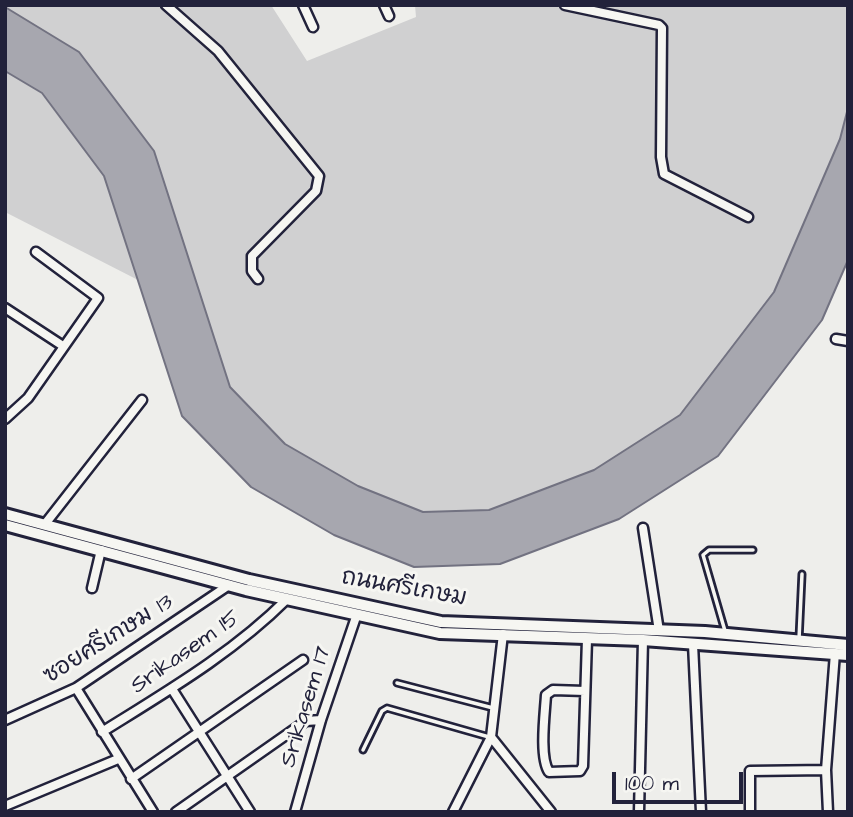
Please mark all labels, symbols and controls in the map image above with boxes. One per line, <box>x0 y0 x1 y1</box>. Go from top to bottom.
street label: ถนนศรีเกษม <box>339 564 469 614</box>
street label: ซอยศรีเกษม 13 <box>39 589 179 691</box>
street label: Srikasem 15 <box>126 605 246 701</box>
street label: Srikasem 17 <box>276 643 338 771</box>
scale bar <box>615 758 746 802</box>
text: 100 m <box>625 769 679 798</box>

